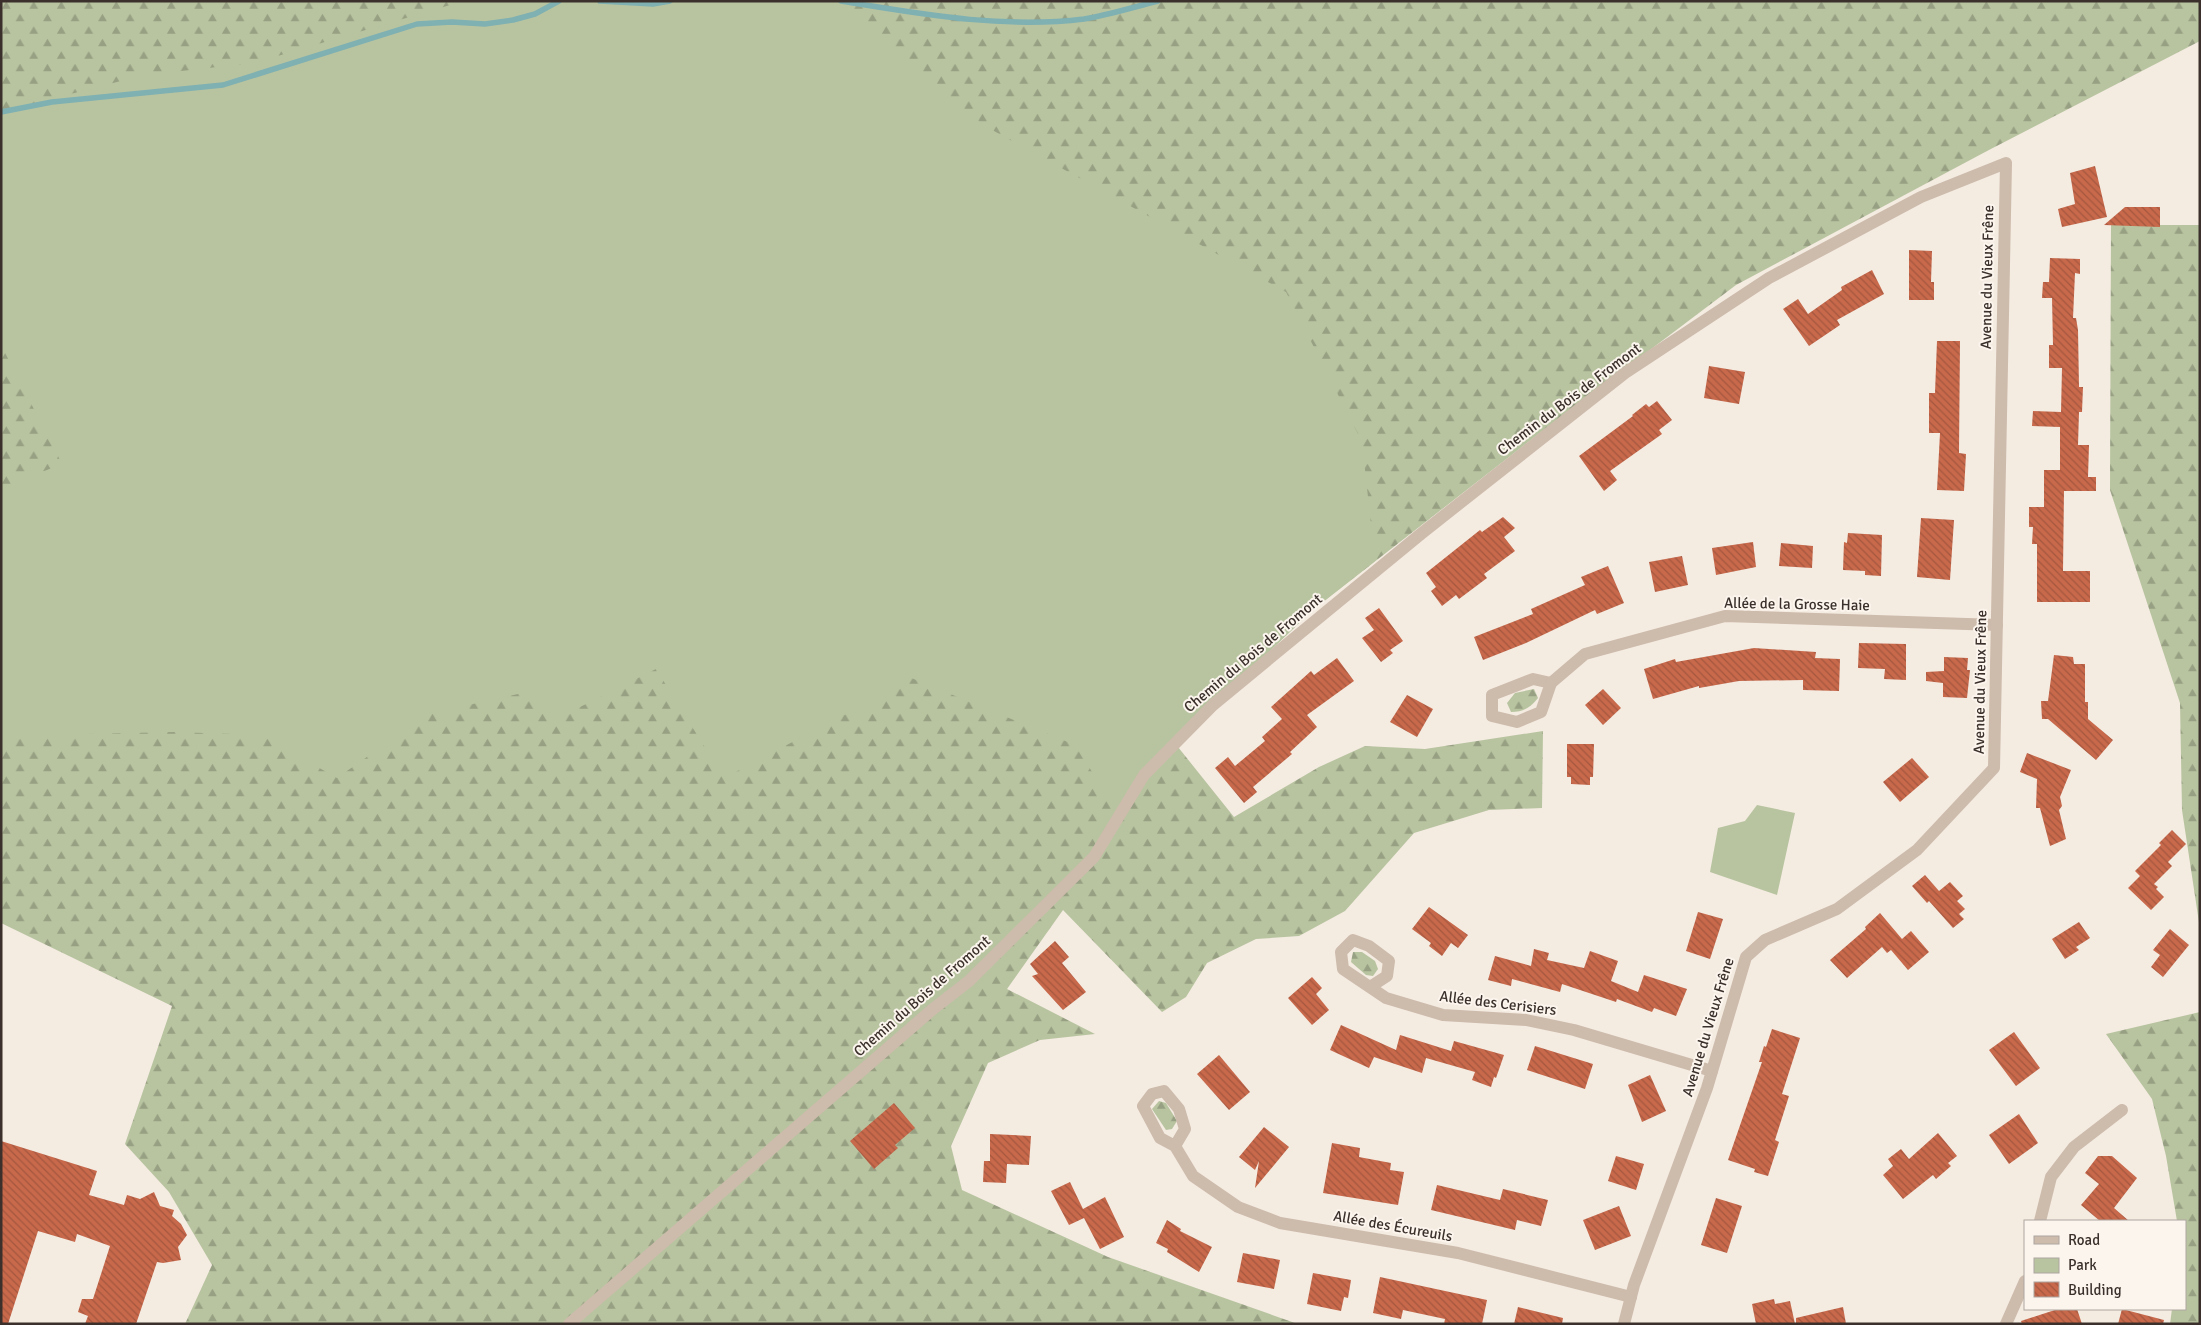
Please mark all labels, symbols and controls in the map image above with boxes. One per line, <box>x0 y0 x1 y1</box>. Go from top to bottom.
street label: Avenue du Vieux Frêne <box>1977 205 1997 349</box>
street label: Chemin du Bois de Fromont <box>1494 339 1644 459</box>
street label: Chemin du Bois de Fromont <box>1180 590 1326 716</box>
street label: Allée de la Grosse Haie <box>1724 594 1870 614</box>
street label: Avenue du Vieux Frêne <box>1970 610 1990 754</box>
street label: Chemin du Bois de Fromont <box>850 932 994 1060</box>
street label: Avenue du Vieux Frêne <box>1678 955 1738 1099</box>
street label: Allée des Cerisiers <box>1438 987 1558 1019</box>
street label: Allée des Écureuils <box>1332 1206 1455 1245</box>
legend <box>2024 1220 2186 1310</box>
text: Road <box>2068 1231 2100 1249</box>
text: Park <box>2068 1256 2097 1274</box>
text: Building <box>2068 1281 2122 1299</box>

